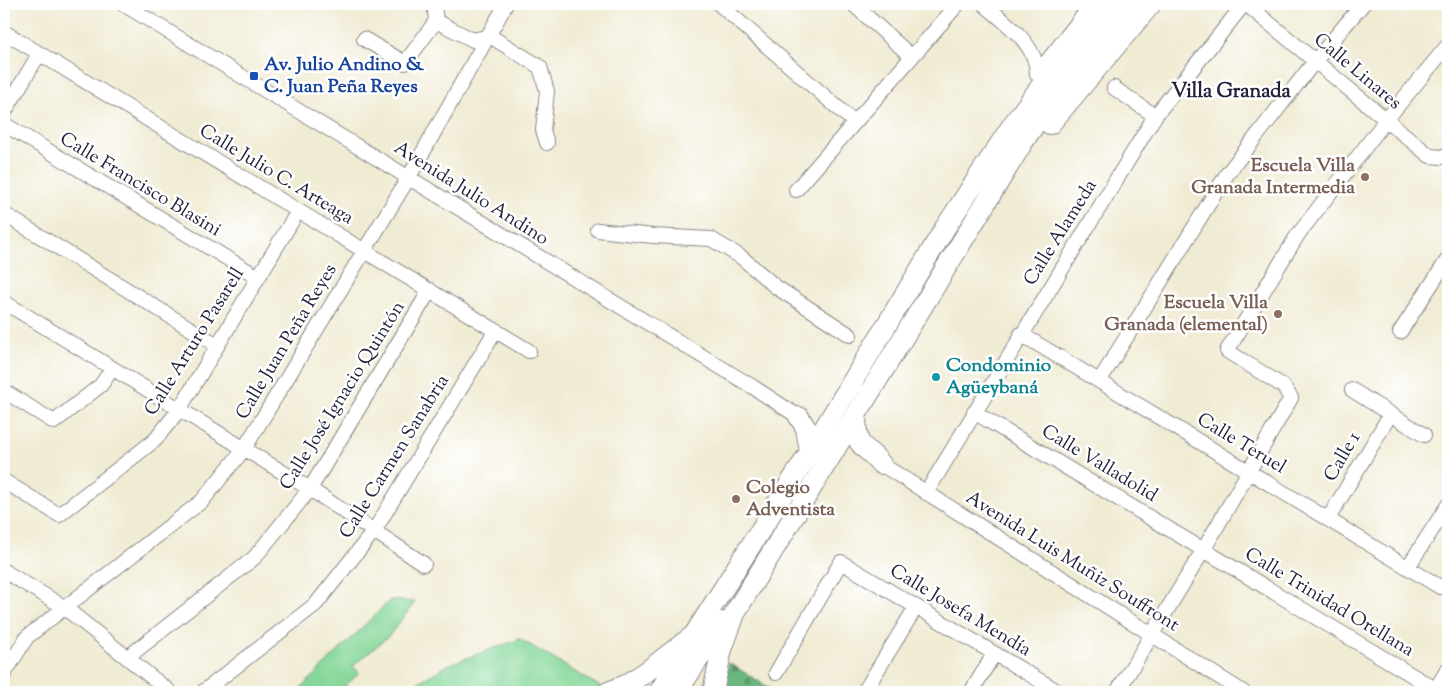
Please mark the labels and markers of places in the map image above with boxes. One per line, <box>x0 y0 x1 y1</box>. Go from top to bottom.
place label: Av. Julio Andino & C. Juan Peña Reyes <box>264 52 425 101</box>
marker: Av. Julio Andino & C. Juan Peña Reyes <box>248 70 260 82</box>
place label: Escuela Villa Granada Intermedia <box>1191 153 1355 202</box>
marker: Escuela Villa Granada Intermedia <box>1359 171 1371 183</box>
place label: Escuela Villa Granada (elemental) <box>1104 290 1268 339</box>
marker: Escuela Villa Granada (elemental) <box>1272 308 1284 320</box>
place label: Condominio Agüeybaná <box>946 353 1052 402</box>
marker: Condominio Agüeybaná <box>930 371 942 383</box>
place label: Colegio Adventista <box>746 475 835 524</box>
marker: Colegio Adventista <box>730 493 742 505</box>

